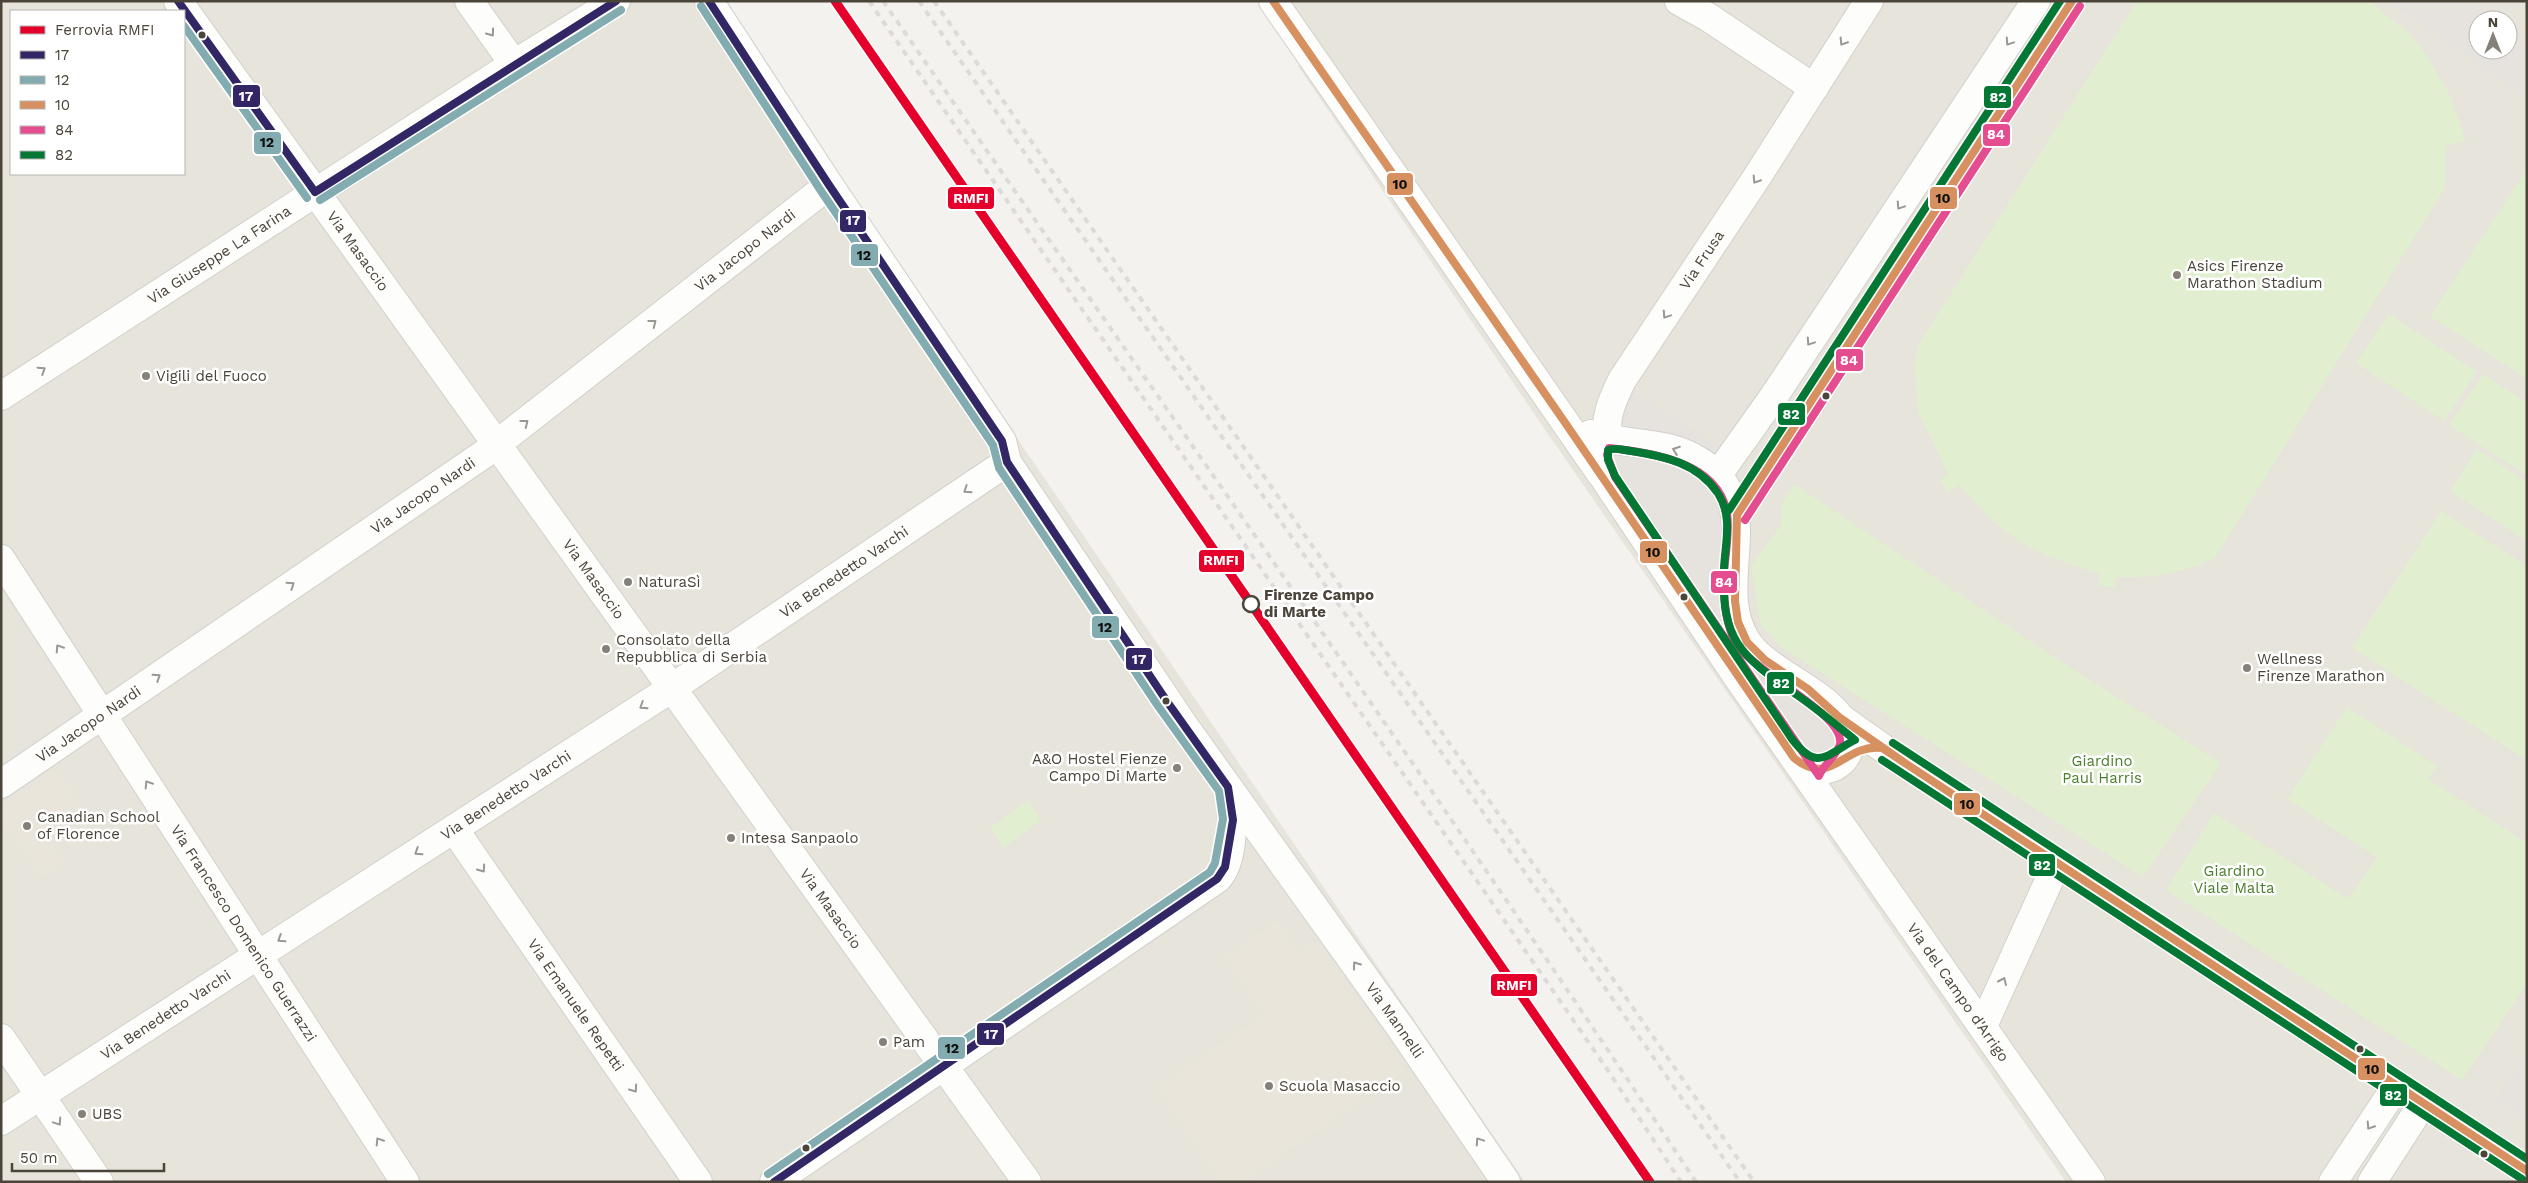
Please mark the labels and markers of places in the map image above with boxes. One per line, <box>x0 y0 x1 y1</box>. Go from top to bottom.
unlabelled marker <box>197 30 207 40</box>
place label: Asics Firenze Marathon Stadium <box>2187 257 2323 292</box>
marker: Asics Firenze Marathon Stadium <box>2171 269 2183 281</box>
place label: Vigili del Fuoco <box>156 367 267 385</box>
marker: Vigili del Fuoco <box>140 370 152 382</box>
unlabelled marker <box>1821 391 1831 401</box>
place label: NaturaSì <box>638 573 701 591</box>
marker: NaturaSì <box>622 576 634 588</box>
place label: Firenze Campo di Marte <box>1264 586 1374 621</box>
unlabelled marker <box>1679 592 1689 602</box>
marker: Firenze Campo di Marte <box>1242 595 1260 613</box>
place label: Consolato della Repubblica di Serbia <box>616 631 767 666</box>
marker: Consolato della Repubblica di Serbia <box>600 643 612 655</box>
place label: Wellness Firenze Marathon <box>2257 650 2385 685</box>
marker: Wellness Firenze Marathon <box>2241 662 2253 674</box>
unlabelled marker <box>1161 696 1171 706</box>
place label: A&O Hostel Fienze Campo Di Marte <box>1032 750 1167 785</box>
marker: A&O Hostel Fienze Campo Di Marte <box>1171 762 1183 774</box>
place label: Canadian School of Florence <box>37 808 160 843</box>
marker: Canadian School of Florence <box>21 820 33 832</box>
place label: Intesa Sanpaolo <box>741 829 858 847</box>
marker: Intesa Sanpaolo <box>725 832 737 844</box>
place label: Pam <box>893 1033 925 1051</box>
marker: Pam <box>877 1036 889 1048</box>
unlabelled marker <box>2355 1044 2365 1054</box>
place label: Scuola Masaccio <box>1279 1077 1401 1095</box>
marker: Scuola Masaccio <box>1263 1080 1275 1092</box>
place label: UBS <box>92 1105 122 1123</box>
marker: UBS <box>76 1108 88 1120</box>
unlabelled marker <box>801 1143 811 1153</box>
unlabelled marker <box>2479 1149 2489 1159</box>

